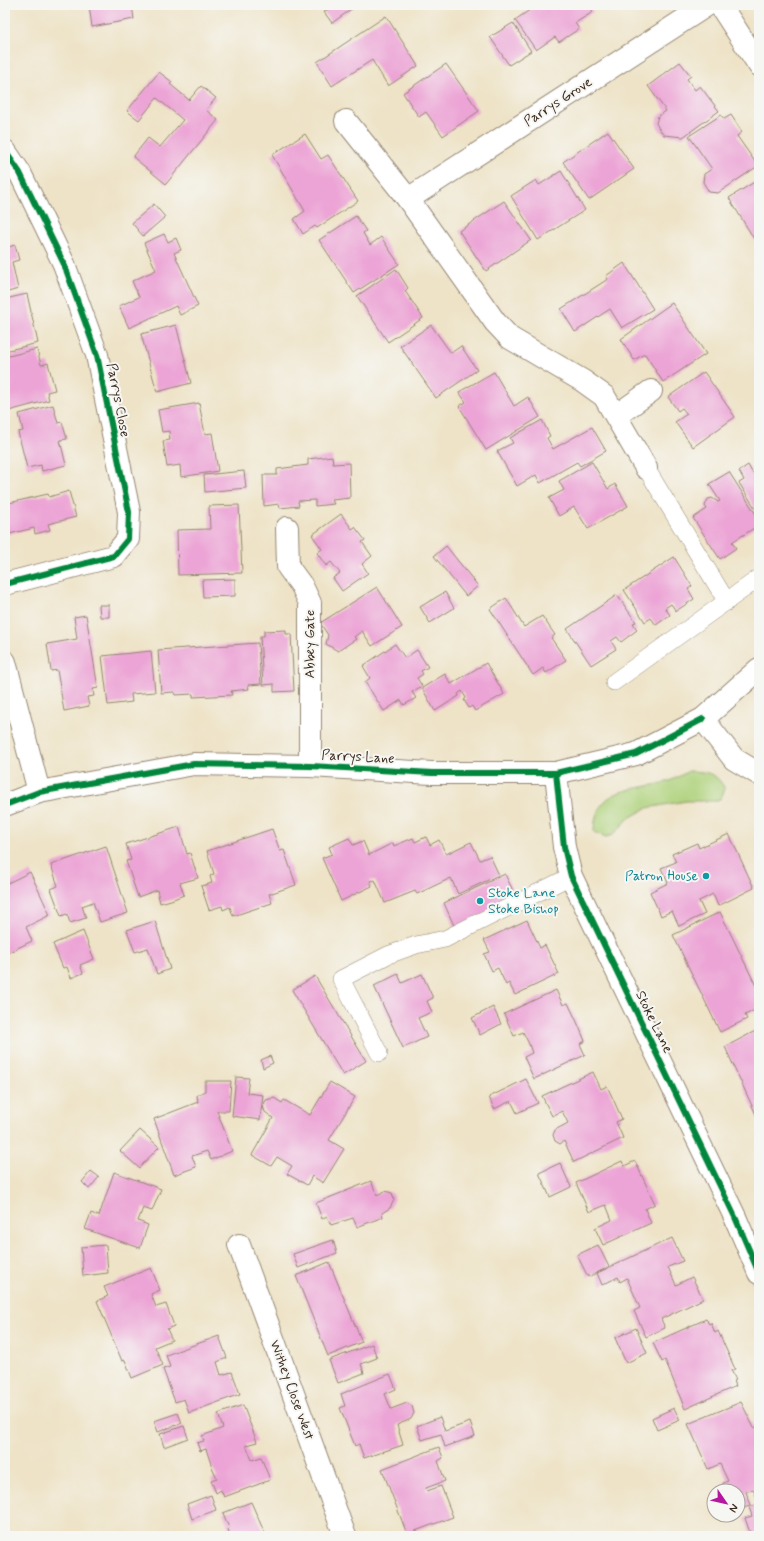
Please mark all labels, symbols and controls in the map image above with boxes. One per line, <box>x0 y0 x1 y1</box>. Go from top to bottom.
street label: Parrys Grove <box>520 73 596 131</box>
street label: Parrys Close <box>102 361 134 439</box>
street label: Abbey Gate <box>301 610 319 678</box>
street label: Parrys Lane <box>321 746 395 768</box>
place label: Patron House <box>625 867 698 885</box>
marker: Patron House <box>701 871 711 881</box>
place label: Stoke Lane Stoke Bishop <box>488 884 559 918</box>
marker: Stoke Lane Stoke Bishop <box>475 896 485 906</box>
street label: Stoke Lane <box>631 988 677 1056</box>
street label: Withey Close West <box>266 1338 318 1443</box>
north arrow <box>706 1483 746 1523</box>
text: N <box>726 1501 741 1515</box>

